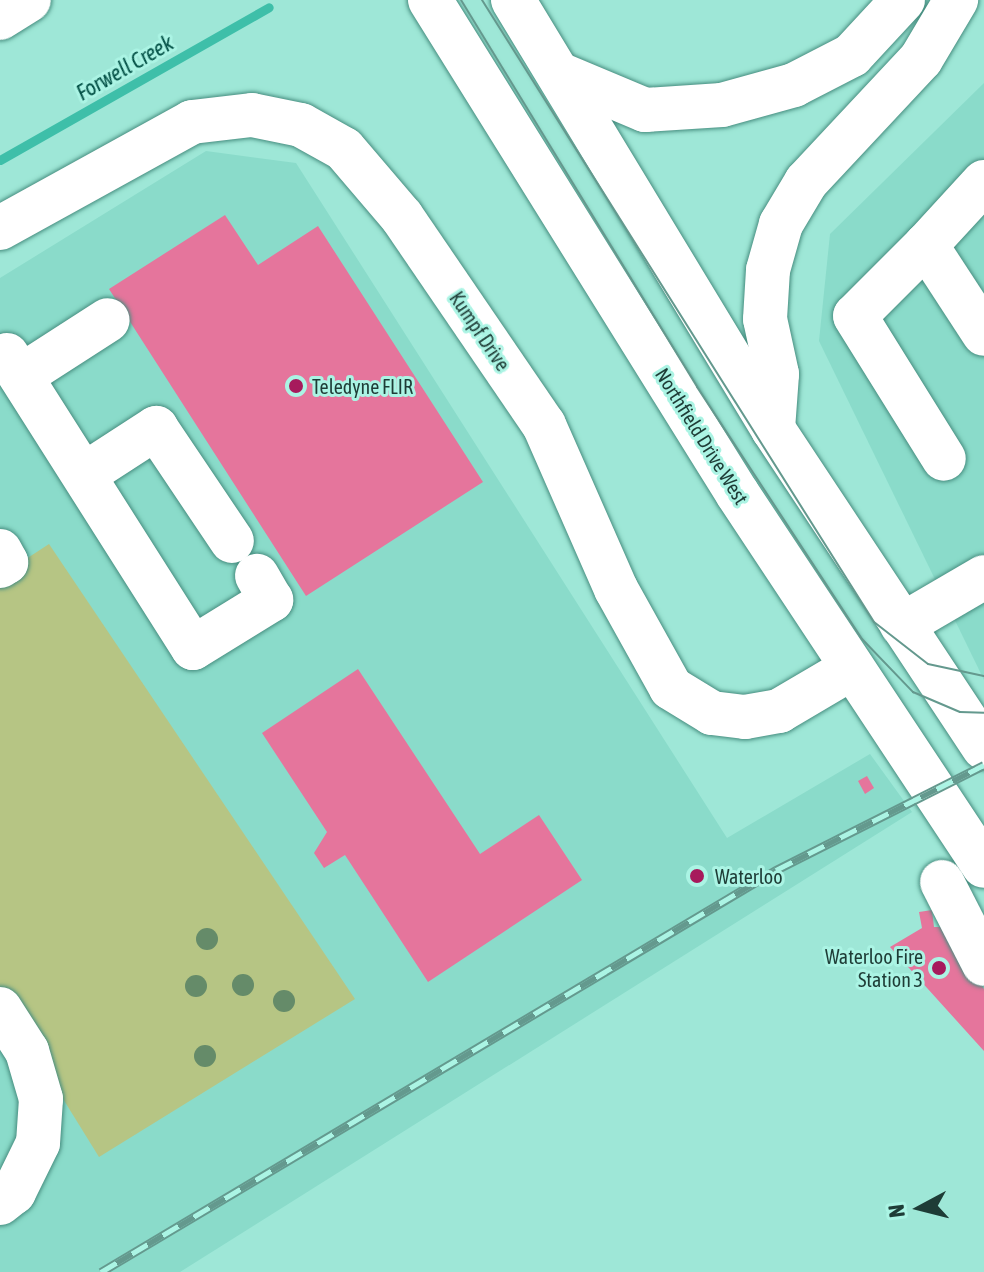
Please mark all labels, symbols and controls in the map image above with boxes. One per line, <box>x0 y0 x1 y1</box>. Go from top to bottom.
water label: Forwell Creek <box>72 30 178 106</box>
street label: Kumpf Drive <box>445 287 515 375</box>
street label: Northfield Drive West <box>650 363 754 509</box>
place label: Teledyne FLIR <box>312 374 413 398</box>
marker: Teledyne FLIR <box>287 377 305 395</box>
place label: Waterloo <box>715 864 783 888</box>
marker: Waterloo <box>686 865 708 887</box>
place label: Waterloo Fire Station 3 <box>825 944 923 991</box>
marker: Waterloo Fire Station 3 <box>930 959 948 977</box>
north arrow <box>880 1168 960 1248</box>
text: N <box>882 1203 910 1219</box>

